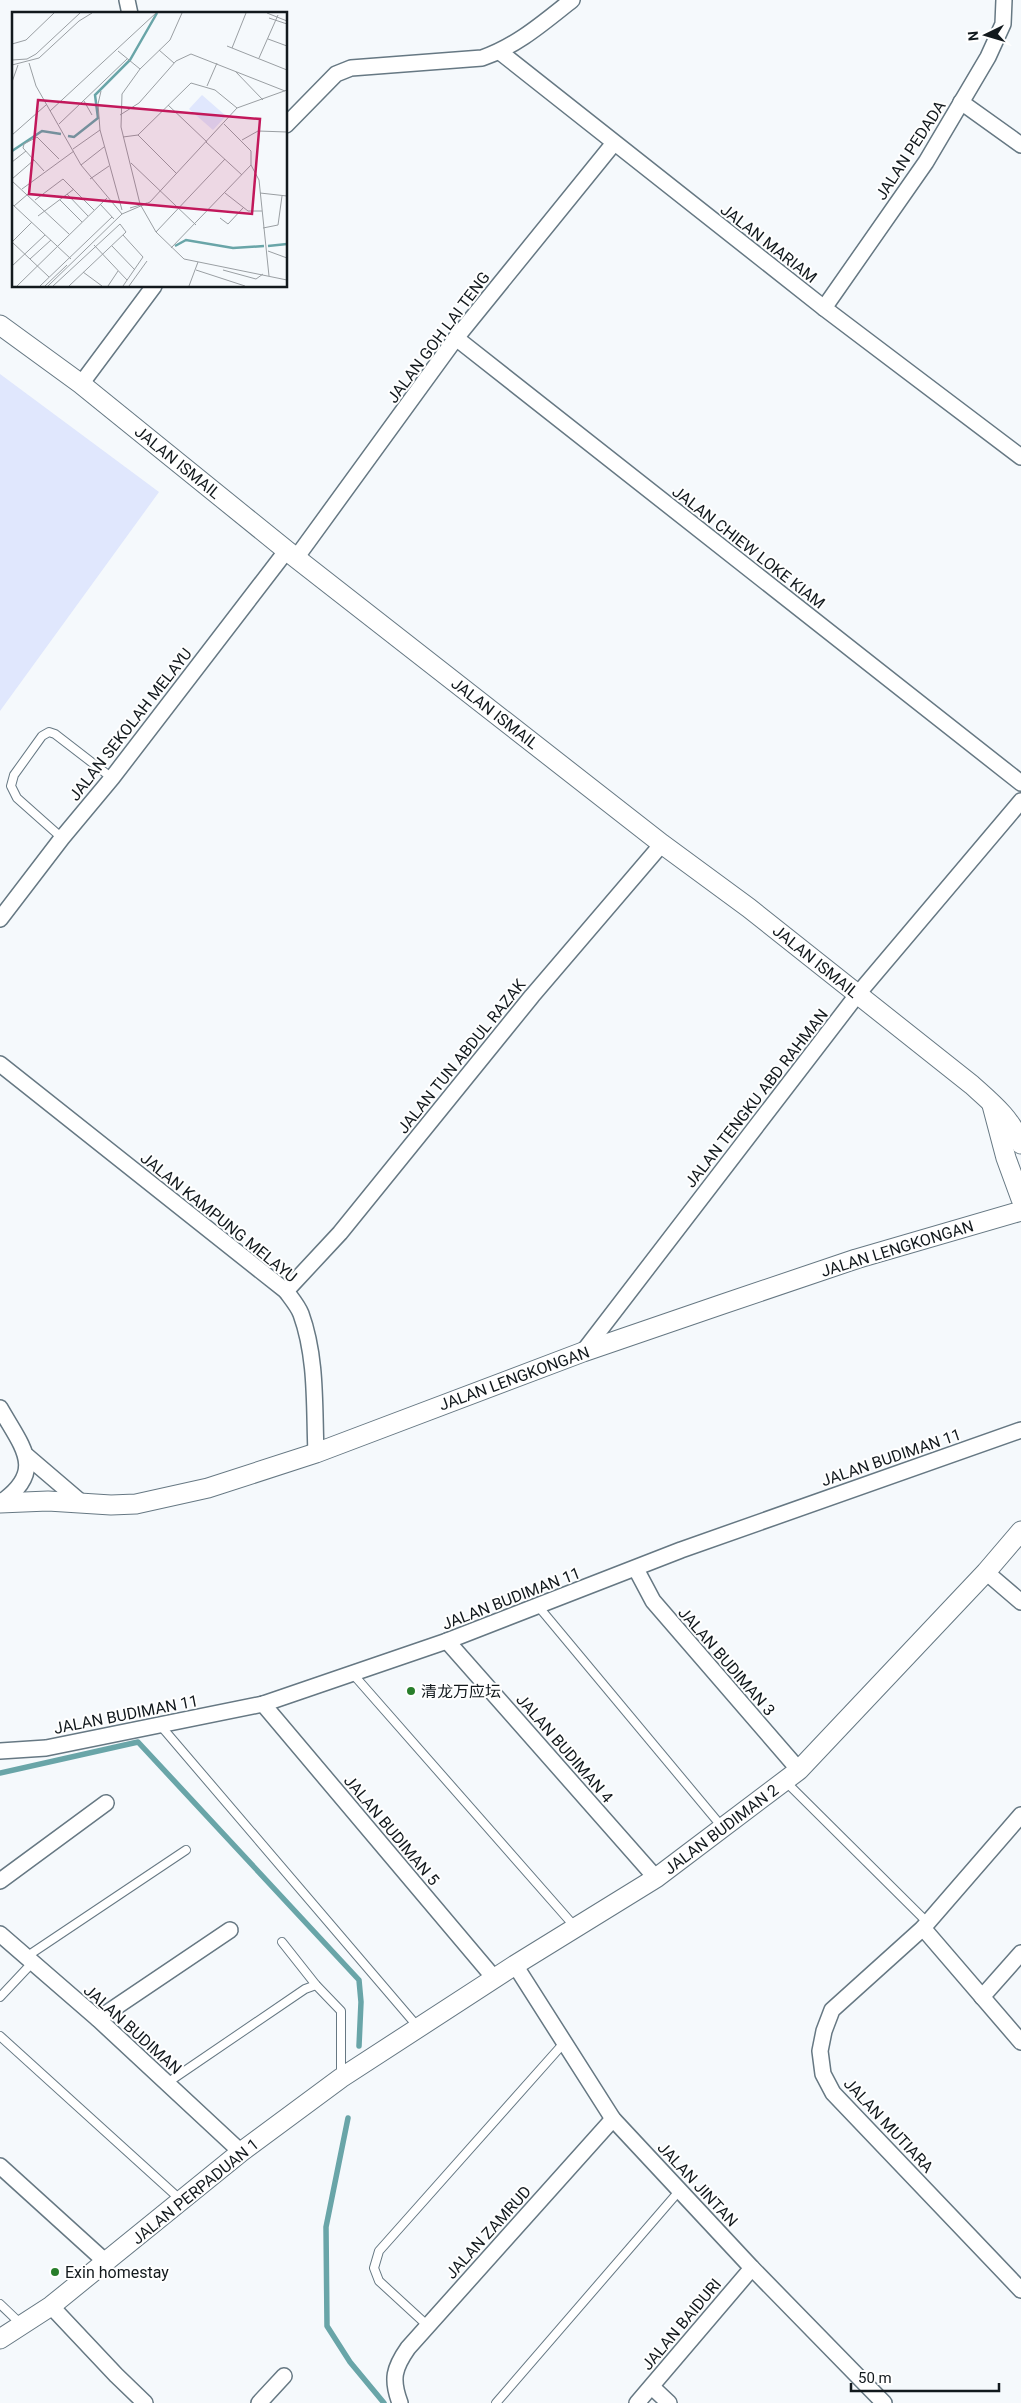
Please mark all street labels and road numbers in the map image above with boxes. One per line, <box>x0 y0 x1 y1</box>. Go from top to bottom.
street label: JALAN PEDADA <box>871 97 950 203</box>
street label: JALAN MARIAM <box>717 200 821 287</box>
street label: JALAN GOH LAI TENG <box>383 268 494 407</box>
street label: JALAN ISMAIL <box>131 422 225 503</box>
street label: JALAN CHIEW LOKE KIAM <box>669 482 829 613</box>
street label: JALAN SEKOLAH MELAYU <box>65 644 196 804</box>
street label: JALAN ISMAIL <box>447 674 542 753</box>
street label: JALAN ISMAIL <box>769 921 863 1002</box>
street label: JALAN TUN ABDUL RAZAK <box>393 975 530 1137</box>
street label: JALAN TENGKU ABD RAHMAN <box>681 1005 832 1191</box>
street label: JALAN KAMPUNG MELAYU <box>137 1148 301 1286</box>
street label: JALAN LENGKONGAN <box>818 1216 976 1281</box>
street label: JALAN LENGKONGAN <box>436 1342 592 1415</box>
street label: JALAN BUDIMAN 11 <box>819 1425 964 1490</box>
street label: JALAN BUDIMAN 11 <box>439 1563 583 1634</box>
street label: JALAN BUDIMAN 3 <box>674 1603 779 1720</box>
street label: JALAN BUDIMAN 4 <box>512 1690 617 1807</box>
street label: JALAN BUDIMAN 11 <box>52 1691 200 1738</box>
street label: JALAN BUDIMAN 5 <box>340 1771 443 1889</box>
street label: JALAN BUDIMAN 2 <box>661 1780 782 1878</box>
street label: JALAN BUDIMAN <box>80 1981 185 2078</box>
street label: JALAN MUTIARA <box>840 2074 938 2177</box>
street label: JALAN PERPADUAN 1 <box>128 2134 263 2248</box>
street label: JALAN JINTAN <box>654 2138 742 2231</box>
street label: JALAN ZAMRUD <box>442 2182 535 2283</box>
street label: JALAN BAIDURI <box>638 2275 725 2374</box>

